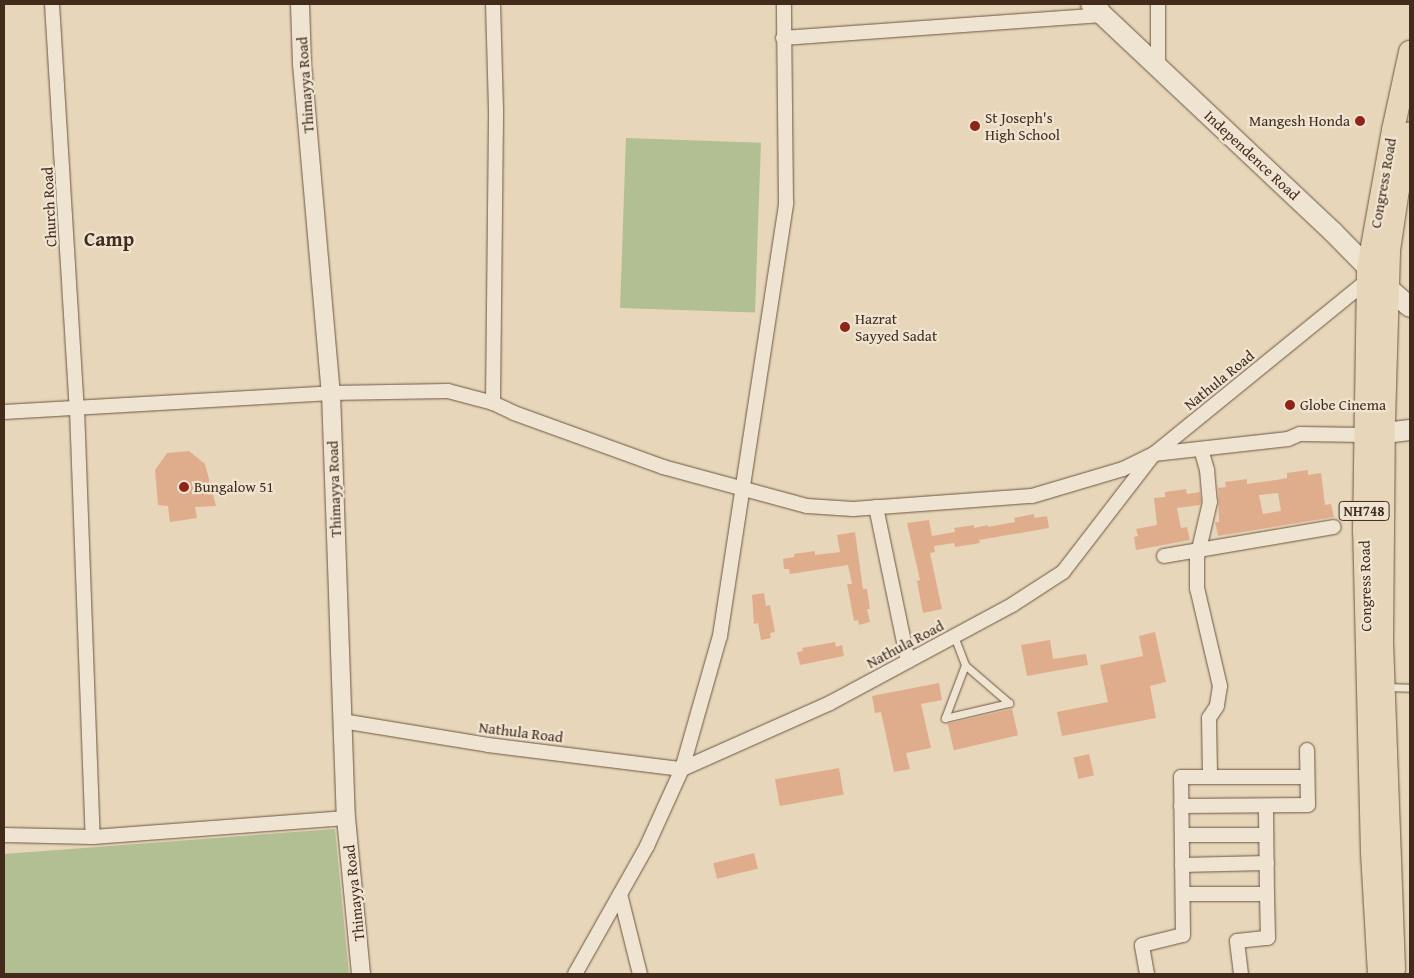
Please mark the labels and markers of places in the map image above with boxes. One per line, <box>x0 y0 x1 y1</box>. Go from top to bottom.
place label: St Joseph's High School <box>985 108 1060 143</box>
place label: Mangesh Honda <box>1249 112 1350 130</box>
marker: Mangesh Honda <box>1354 115 1366 127</box>
marker: St Joseph's High School <box>969 120 981 132</box>
place label: Hazrat Sayyed Sadat <box>855 309 937 344</box>
marker: Hazrat Sayyed Sadat <box>839 321 851 333</box>
place label: Globe Cinema <box>1300 396 1386 414</box>
marker: Globe Cinema <box>1284 399 1296 411</box>
place label: Bungalow 51 <box>194 478 274 496</box>
marker: Bungalow 51 <box>178 481 190 493</box>

